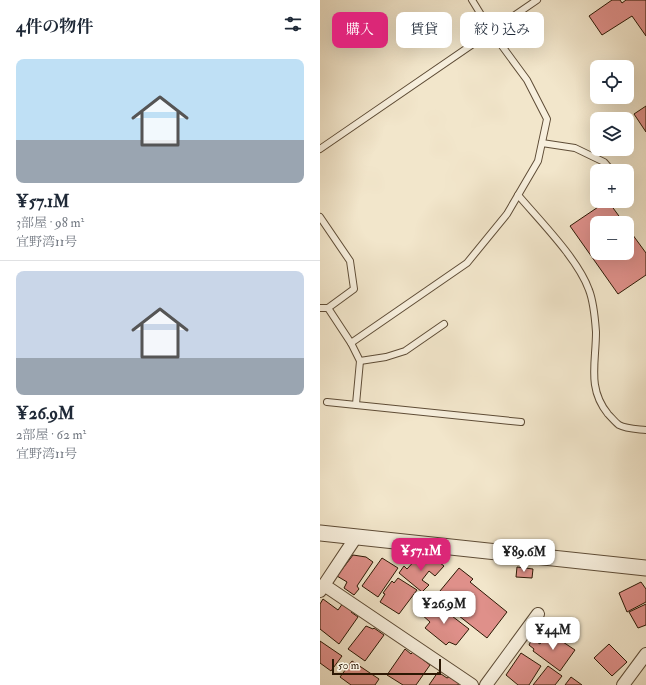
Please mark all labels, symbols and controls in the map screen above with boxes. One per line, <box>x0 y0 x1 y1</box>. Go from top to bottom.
chip: 購入 <box>332 12 388 48</box>
chip: 賃貸 <box>396 12 452 48</box>
chip: 絞り込み <box>460 12 544 48</box>
icon: filters <box>282 13 304 35</box>
text: 4件の物件 <box>16 16 93 37</box>
map controls <box>590 60 634 260</box>
button: locate <box>590 60 634 104</box>
icon: home <box>124 85 196 157</box>
button: layers <box>590 112 634 156</box>
button: + <box>590 164 634 208</box>
text: ¥57.1M <box>16 191 70 212</box>
text: 3部屋 · 98 m² <box>16 215 84 231</box>
button: − <box>590 216 634 260</box>
text: 宜野湾11号 <box>16 234 77 250</box>
icon: home <box>124 297 196 369</box>
text: ¥26.9M <box>16 403 74 424</box>
text: 2部屋 · 62 m² <box>16 427 86 443</box>
text: 宜野湾11号 <box>16 446 77 462</box>
pin: ¥57.1M <box>388 538 454 572</box>
pin: ¥89.6M <box>491 539 557 573</box>
text: ¥57.1M <box>401 543 441 559</box>
text: ¥89.6M <box>502 544 546 560</box>
pin: ¥26.9M <box>411 591 477 625</box>
text: ¥26.9M <box>422 596 466 612</box>
pin: ¥44M <box>529 617 577 651</box>
text: ¥44M <box>535 622 571 638</box>
scale bar <box>332 657 441 676</box>
text: 50 m <box>338 659 359 672</box>

